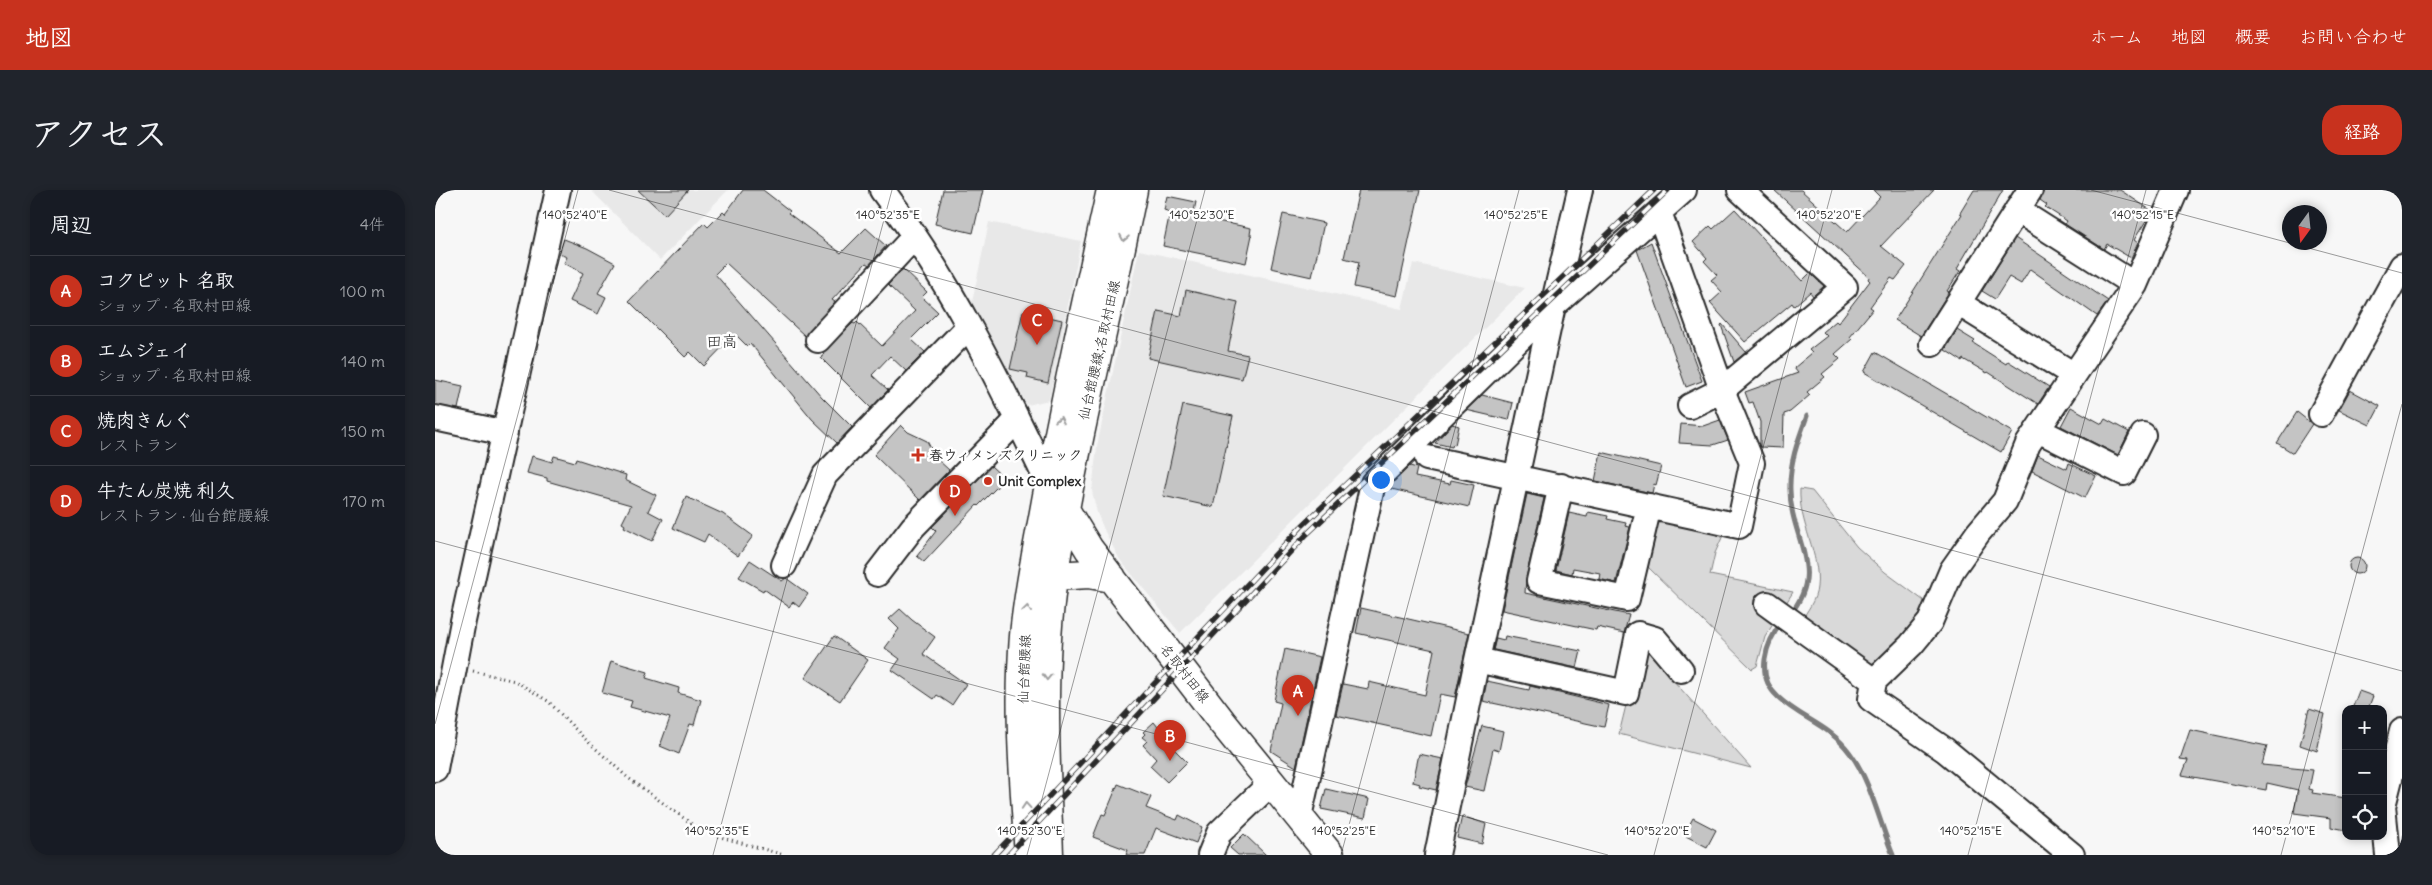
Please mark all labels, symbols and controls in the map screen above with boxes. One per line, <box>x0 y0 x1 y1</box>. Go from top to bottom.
text: 地図 <box>25 22 73 52</box>
text: ホーム <box>2090 25 2143 48</box>
text: 地図 <box>2171 25 2207 48</box>
text: 概要 <box>2235 25 2271 48</box>
text: お問い合わせ <box>2299 25 2407 48</box>
button: 経路 <box>2322 105 2402 155</box>
text: アクセス <box>30 111 168 155</box>
north arrow <box>2282 205 2327 250</box>
text: 140°52'40"E <box>542 207 608 222</box>
text: 140°52'35"E <box>856 207 920 222</box>
text: 140°52'30"E <box>1169 207 1235 222</box>
text: 140°52'25"E <box>1484 207 1548 222</box>
text: 140°52'20"E <box>1797 207 1862 222</box>
text: 140°52'15"E <box>2112 207 2174 222</box>
text: 周辺 <box>50 211 92 238</box>
text: 4件 <box>360 214 385 234</box>
one-way arrow <box>1119 233 1129 242</box>
text: コクピット 名取 <box>97 268 235 292</box>
street label: 仙台館腰線;名取村田線 <box>1074 278 1124 422</box>
text: A <box>61 281 71 301</box>
text: 100 m <box>340 281 385 301</box>
text: ショップ · 名取村田線 <box>97 295 252 315</box>
pin: C <box>1021 304 1053 345</box>
district label: 田高 <box>706 331 738 351</box>
text: エムジェイ <box>97 338 190 362</box>
text: B <box>61 351 71 371</box>
text: 140 m <box>341 351 385 371</box>
text: ショップ · 名取村田線 <box>97 365 252 385</box>
text: 焼肉きんぐ <box>97 408 192 432</box>
one-way arrow <box>1054 415 1065 424</box>
text: C <box>61 421 71 441</box>
text: 150 m <box>341 421 385 441</box>
text: レストラン <box>97 435 178 455</box>
place label: 春ウィメンズクリニック <box>929 446 1082 464</box>
marker: 春ウィメンズクリニック <box>911 448 925 462</box>
your location <box>1368 467 1394 493</box>
place label: Unit Complex <box>998 472 1082 490</box>
pin: D <box>939 475 971 516</box>
marker: Unit Complex <box>982 475 994 487</box>
text: 牛たん炭焼 利久 <box>97 478 235 502</box>
text: D <box>60 491 72 511</box>
text: 170 m <box>342 491 385 511</box>
text: レストラン · 仙台館腰線 <box>97 505 269 525</box>
one-way arrow <box>1021 605 1032 613</box>
street label: 仙台館腰線 <box>1014 634 1034 704</box>
street label: 名取村田線 <box>1156 640 1214 706</box>
one-way arrow <box>1041 673 1052 681</box>
pin: A <box>1282 675 1314 716</box>
map controls <box>2342 705 2387 840</box>
button: + <box>2342 705 2387 750</box>
pin: B <box>1154 720 1186 761</box>
button: − <box>2342 750 2387 795</box>
button: locate <box>2342 795 2387 840</box>
one-way arrow <box>1020 802 1031 810</box>
text: 140°52'35"E <box>685 823 749 838</box>
text: 140°52'30"E <box>997 823 1063 838</box>
text: 140°52'25"E <box>1312 823 1376 838</box>
text: 140°52'20"E <box>1625 823 1690 838</box>
text: 140°52'15"E <box>1940 823 2002 838</box>
text: 140°52'10"E <box>2252 823 2316 838</box>

